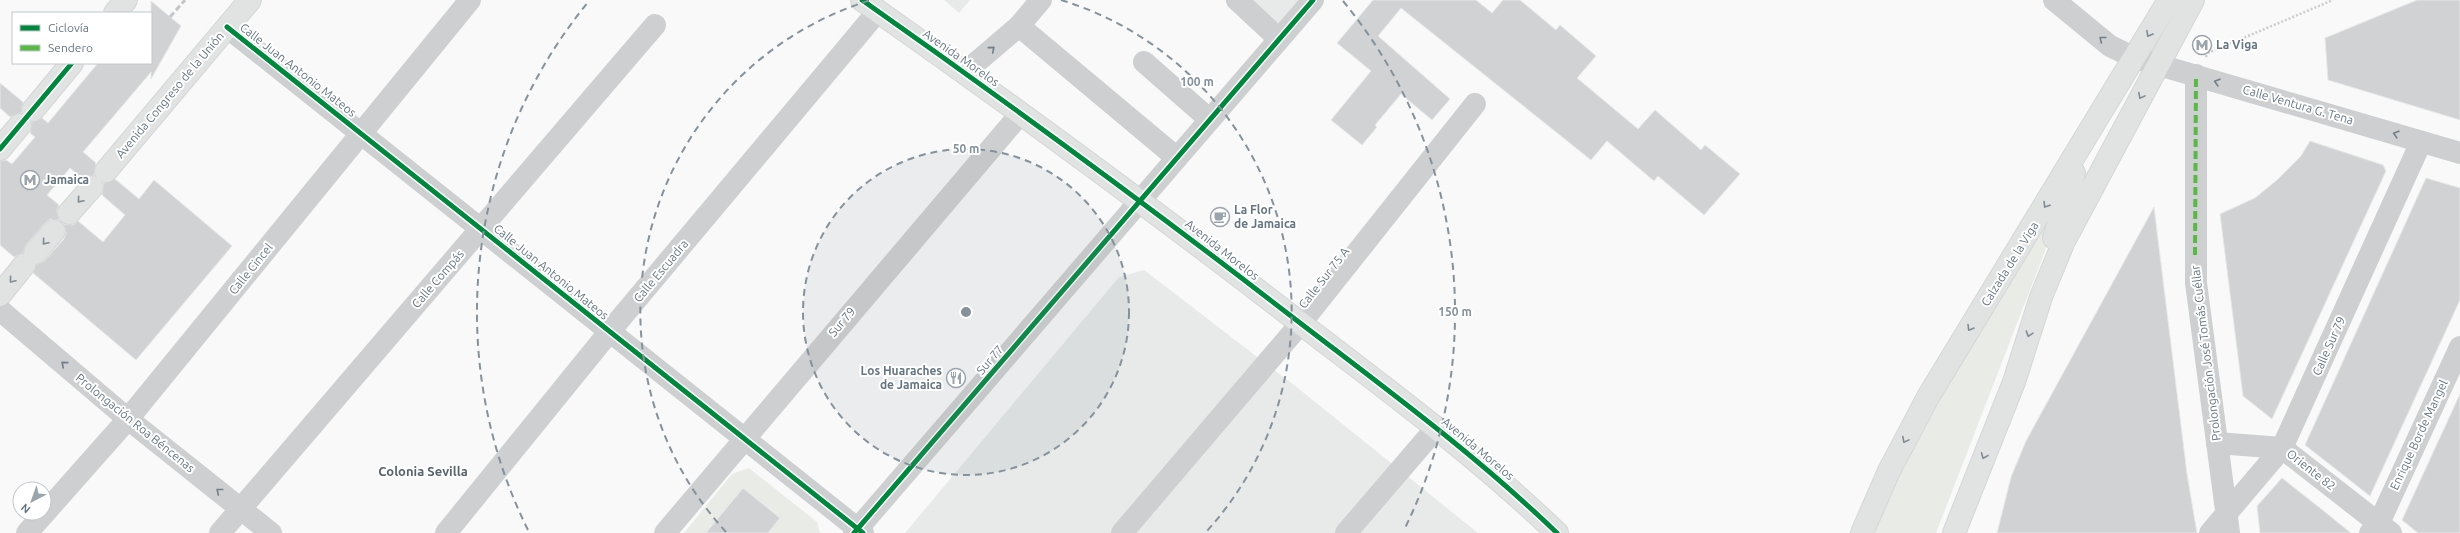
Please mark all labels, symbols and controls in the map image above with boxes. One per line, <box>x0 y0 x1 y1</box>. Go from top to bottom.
legend <box>12 12 152 64</box>
street label: Calle Juan Antonio Mateos <box>238 20 359 119</box>
text: Ciclovía <box>48 21 89 34</box>
street label: Avenida Morelos <box>921 27 1002 89</box>
street label: Avenida Congreso de la Unión <box>113 29 226 160</box>
one-way arrow <box>2147 30 2154 37</box>
metro station icon: La Viga <box>2191 34 2213 56</box>
one-way arrow <box>2099 37 2106 44</box>
place label: La Viga <box>2216 38 2258 51</box>
text: Sendero <box>48 41 93 54</box>
one-way arrow <box>987 47 994 54</box>
text: 100 m <box>1180 75 1214 88</box>
one-way arrow <box>2214 78 2221 87</box>
street label: Calle Ventura G. Tena <box>2241 82 2355 127</box>
one-way arrow <box>2139 92 2146 99</box>
one-way arrow <box>2392 130 2399 139</box>
text: 50 m <box>953 142 979 155</box>
metro station icon: Jamaica <box>19 169 41 191</box>
place label: Jamaica <box>44 173 89 186</box>
one-way arrow <box>78 195 85 203</box>
one-way arrow <box>2043 201 2051 208</box>
place label: La Flor de Jamaica <box>1234 203 1296 230</box>
cafe icon: La Flor de Jamaica <box>1209 206 1231 228</box>
street label: Avenida Morelos <box>1183 217 1262 282</box>
street label: Calzada de la Viga <box>1978 219 2041 308</box>
street label: Calle Juan Antonio Mateos <box>491 221 611 322</box>
one-way arrow <box>42 237 49 244</box>
street label: Calle Escuadra <box>631 237 690 305</box>
street label: Calle Cincel <box>226 241 275 297</box>
street label: Calle Sur 75 A <box>1296 244 1352 311</box>
street label: Calle Compás <box>409 247 466 310</box>
street label: Prolongación José Tomás Cuéllar <box>2188 264 2223 442</box>
one-way arrow <box>10 275 17 283</box>
street label: Sur 79 <box>826 304 858 339</box>
centre of rings <box>959 305 973 319</box>
text: 150 m <box>1438 305 1472 318</box>
street label: Calle Sur 79 <box>2310 314 2347 377</box>
one-way arrow <box>1968 324 1975 331</box>
one-way arrow <box>2025 331 2034 338</box>
street label: Sur 77 <box>974 343 1006 377</box>
one-way arrow <box>62 362 69 369</box>
place label: Los Huaraches de Jamaica <box>861 364 942 391</box>
restaurant icon: Los Huaraches de Jamaica <box>945 367 967 389</box>
street label: Prolongación Roa Béncenas <box>73 371 197 474</box>
street label: Enrique Borde Mangel <box>2387 378 2450 492</box>
street label: Avenida Morelos <box>1440 415 1517 482</box>
one-way arrow <box>1903 436 1910 443</box>
street label: Oriente 82 <box>2285 447 2338 493</box>
one-way arrow <box>1981 453 1989 460</box>
district label: Colonia Sevilla <box>378 464 468 478</box>
north arrow <box>12 481 52 521</box>
one-way arrow <box>216 489 223 496</box>
text: N <box>18 501 32 516</box>

